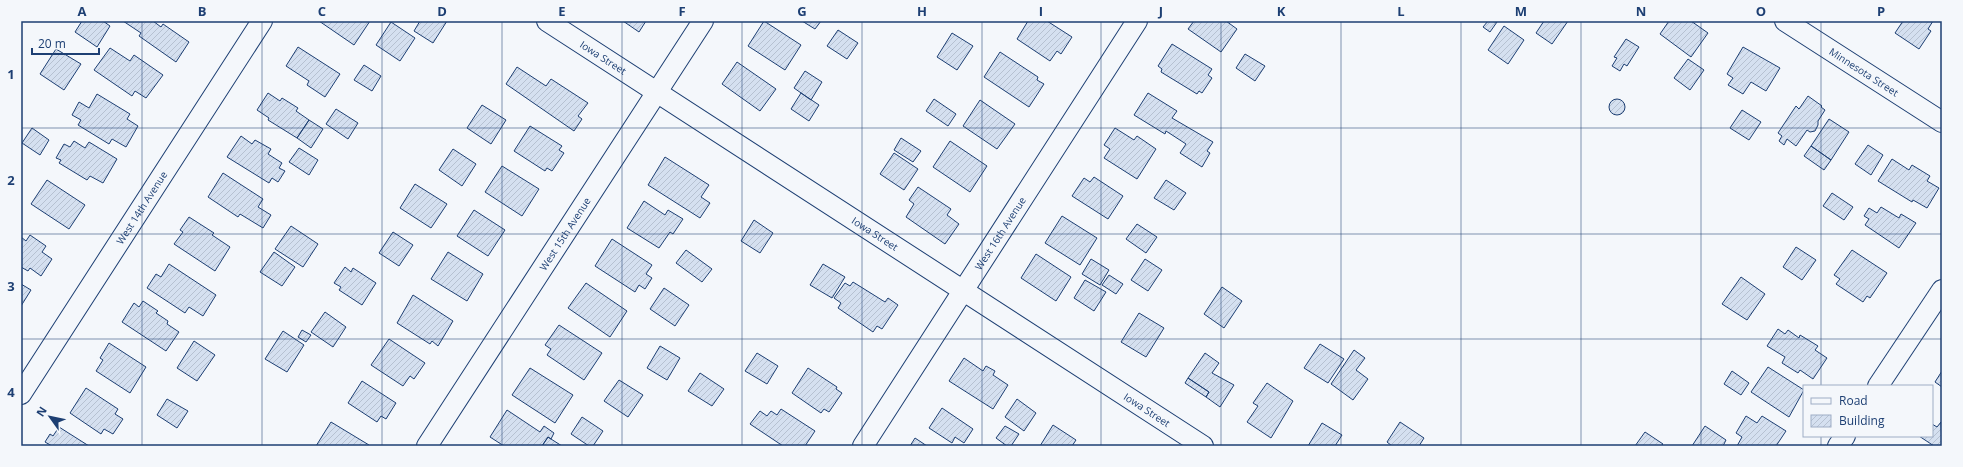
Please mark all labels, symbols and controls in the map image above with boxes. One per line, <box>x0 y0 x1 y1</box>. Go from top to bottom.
text: A <box>78 2 87 20</box>
text: B <box>198 2 207 20</box>
text: C <box>318 2 326 20</box>
text: D <box>437 2 447 20</box>
text: E <box>558 2 566 20</box>
text: F <box>678 2 686 20</box>
text: G <box>797 2 807 20</box>
text: H <box>917 2 927 20</box>
text: I <box>1039 2 1043 20</box>
text: J <box>1158 2 1163 20</box>
text: K <box>1277 2 1286 20</box>
text: L <box>1397 2 1405 20</box>
text: M <box>1515 2 1527 20</box>
text: N <box>1636 2 1646 20</box>
text: O <box>1756 2 1766 20</box>
text: P <box>1877 2 1885 20</box>
scale bar <box>32 30 99 56</box>
text: 20 m <box>38 35 66 52</box>
street label: Iowa Street <box>577 37 630 78</box>
street label: Minnesota Street <box>1827 44 1902 100</box>
text: 1 <box>7 65 15 83</box>
street label: West 14th Avenue <box>113 168 170 247</box>
text: 2 <box>7 171 15 189</box>
street label: West 15th Avenue <box>536 194 594 273</box>
street label: West 16th Avenue <box>971 194 1029 273</box>
street label: Iowa Street <box>849 213 901 254</box>
text: 3 <box>7 277 15 295</box>
text: 4 <box>7 383 15 401</box>
legend <box>1803 385 1933 437</box>
street label: Iowa Street <box>1121 390 1173 430</box>
text: Road <box>1839 392 1868 409</box>
north arrow <box>30 397 70 437</box>
text: N <box>32 403 50 419</box>
text: Building <box>1839 412 1885 429</box>

